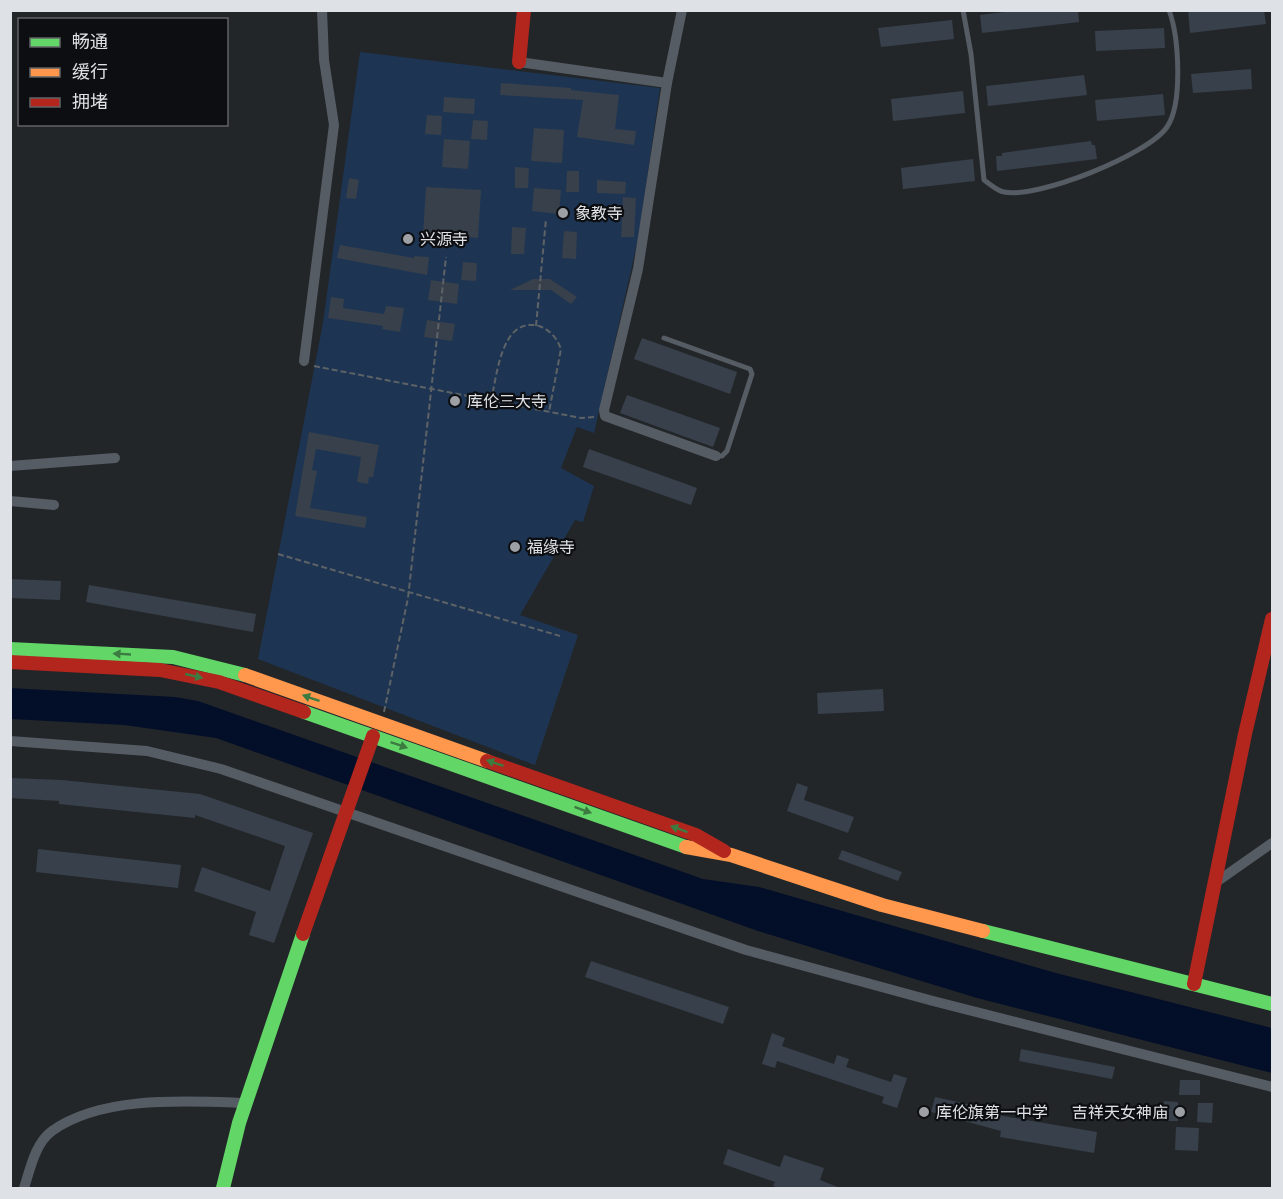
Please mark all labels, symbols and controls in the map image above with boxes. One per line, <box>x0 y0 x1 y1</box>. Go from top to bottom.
legend <box>18 18 228 126</box>
text: 畅通 <box>72 31 108 53</box>
text: 缓行 <box>72 61 108 83</box>
text: 拥堵 <box>72 91 108 113</box>
place label: 象教寺 <box>575 204 623 223</box>
marker: 象教寺 <box>556 206 570 220</box>
place label: 兴源寺 <box>420 230 468 249</box>
marker: 兴源寺 <box>401 232 415 246</box>
place label: 库伦三大寺 <box>467 392 547 411</box>
marker: 库伦三大寺 <box>448 394 462 408</box>
place label: 福缘寺 <box>527 538 575 557</box>
marker: 福缘寺 <box>508 540 522 554</box>
one-way arrow <box>113 649 132 659</box>
one-way arrow <box>185 672 204 681</box>
one-way arrow <box>302 693 320 703</box>
one-way arrow <box>390 740 408 750</box>
one-way arrow <box>486 758 504 768</box>
one-way arrow <box>574 806 592 816</box>
one-way arrow <box>669 824 687 834</box>
place label: 库伦旗第一中学 <box>936 1103 1048 1122</box>
place label: 吉祥天女神庙 <box>1072 1103 1168 1122</box>
marker: 库伦旗第一中学 <box>917 1105 931 1119</box>
marker: 吉祥天女神庙 <box>1173 1105 1187 1119</box>

